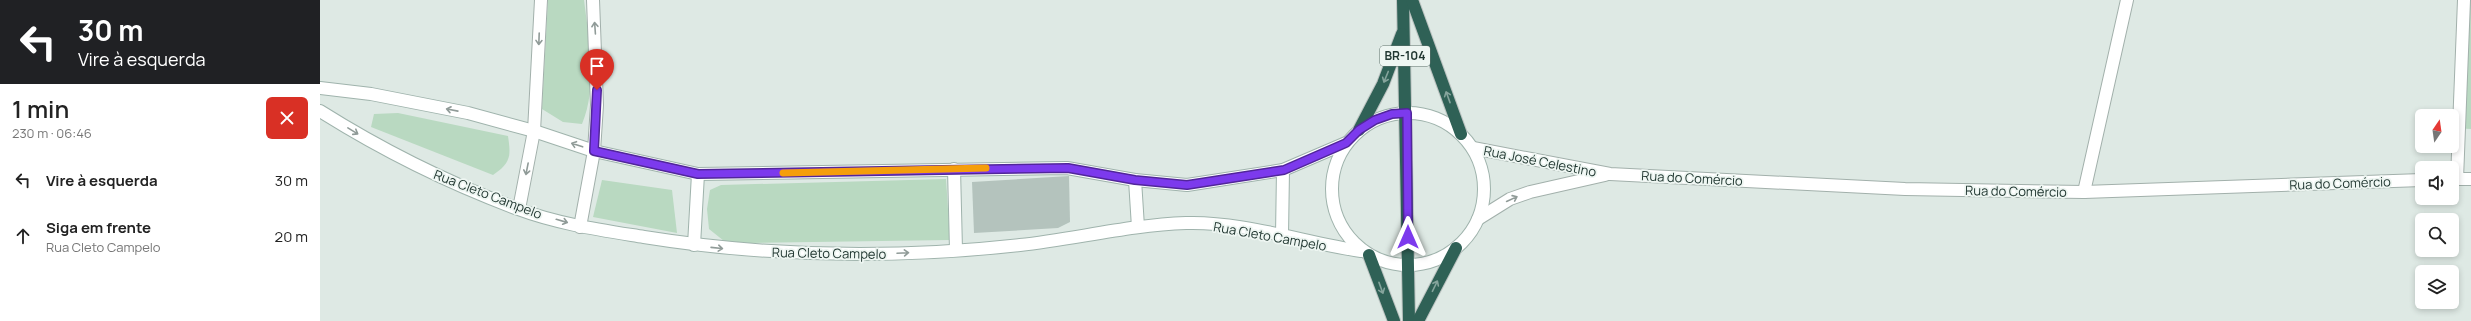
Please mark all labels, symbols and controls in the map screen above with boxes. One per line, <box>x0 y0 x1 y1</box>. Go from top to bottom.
text: 30 m <box>78 11 143 49</box>
icon: left <box>12 16 64 68</box>
one-way arrow <box>591 22 599 35</box>
one-way arrow <box>535 32 543 45</box>
road number: BR-104 <box>1380 46 1430 66</box>
text: Vire à esquerda <box>78 47 206 71</box>
pin <box>580 49 614 90</box>
icon: arrive <box>586 55 608 77</box>
one-way arrow <box>1382 70 1390 82</box>
text: 1 min <box>12 92 69 125</box>
one-way arrow <box>1443 92 1451 104</box>
button: close <box>266 97 308 139</box>
one-way arrow <box>446 106 459 114</box>
north arrow <box>2415 109 2459 153</box>
map controls <box>2415 109 2459 309</box>
text: 230 m · 06:46 <box>12 124 92 142</box>
one-way arrow <box>347 128 359 136</box>
one-way arrow <box>572 141 584 149</box>
street label: Rua José Celestino <box>1482 141 1598 181</box>
button: sound <box>2415 161 2459 205</box>
one-way arrow <box>523 163 531 176</box>
street label: Rua Cleto Campelo <box>431 165 545 223</box>
street label: Rua do Comércio <box>1641 166 1744 190</box>
icon: left <box>12 169 34 191</box>
text: Vire à esquerda <box>46 170 158 191</box>
text: 30 m <box>275 170 308 191</box>
street label: Rua do Comércio <box>2289 172 2391 194</box>
street label: Rua do Comércio <box>1965 181 2067 201</box>
one-way arrow <box>1505 195 1517 202</box>
button: search <box>2415 213 2459 257</box>
position arrow <box>1387 216 1429 258</box>
text: Siga em frente <box>46 217 151 238</box>
street label: Rua Cleto Campelo <box>1212 217 1328 255</box>
one-way arrow <box>555 218 568 226</box>
icon: ahead <box>12 225 34 247</box>
text: 20 m <box>275 226 308 247</box>
text: Rua Cleto Campelo <box>46 238 160 256</box>
street label: Rua Cleto Campelo <box>772 243 887 263</box>
one-way arrow <box>710 244 723 252</box>
one-way arrow <box>896 250 909 257</box>
button: layers <box>2415 265 2459 309</box>
one-way arrow <box>1432 280 1439 292</box>
one-way arrow <box>1378 282 1386 294</box>

